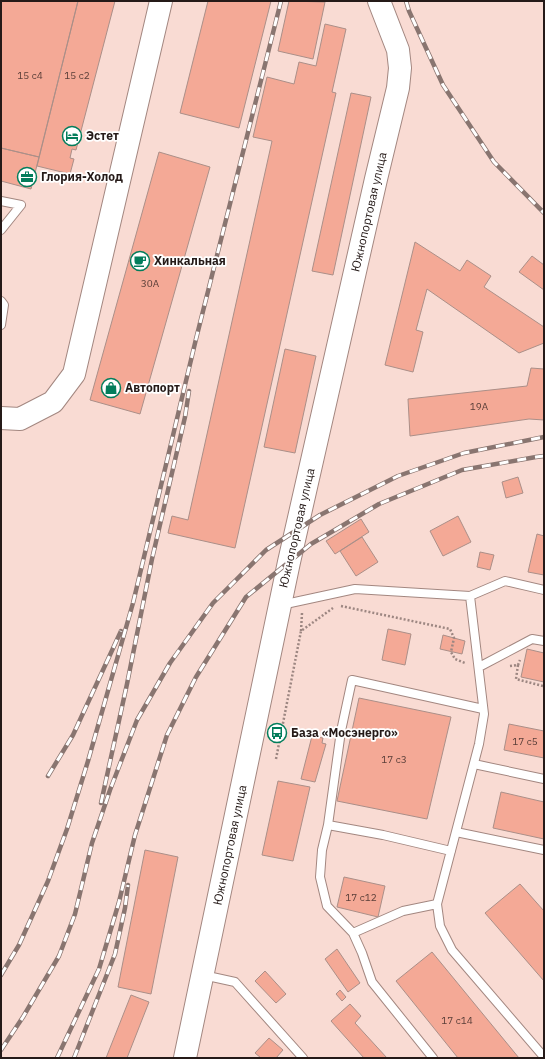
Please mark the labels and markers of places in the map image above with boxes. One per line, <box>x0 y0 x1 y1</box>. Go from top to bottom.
hotel icon: Эстет <box>61 125 83 147</box>
place label: Эстет <box>86 128 119 143</box>
office icon: Глория-Холод <box>16 166 38 188</box>
place label: Глория-Холод <box>41 169 123 184</box>
cafe icon: Хинкальная <box>129 250 151 272</box>
place label: Хинкальная <box>154 253 226 268</box>
shop icon: Автопорт <box>100 377 122 399</box>
place label: Автопорт <box>125 380 180 395</box>
bus stop icon: База «Мосэнерго» <box>266 722 288 744</box>
place label: База «Мосэнерго» <box>291 725 398 740</box>

